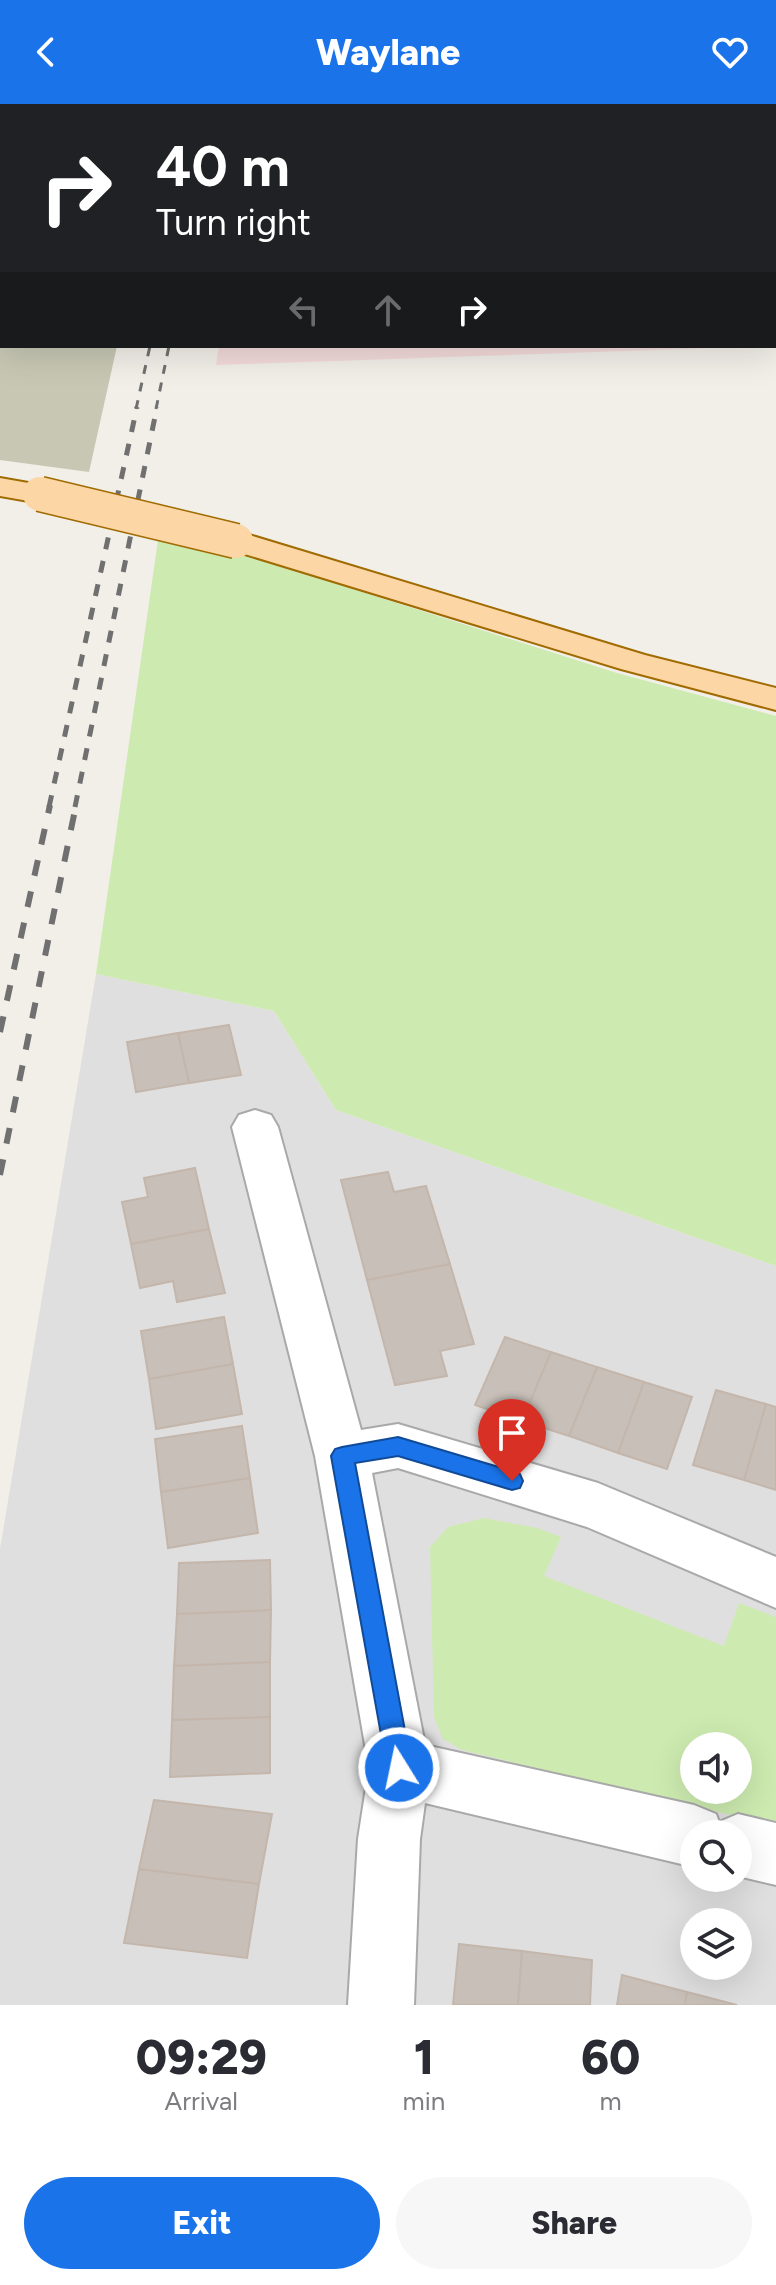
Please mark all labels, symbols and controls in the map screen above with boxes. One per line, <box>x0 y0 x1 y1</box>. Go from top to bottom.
icon: back <box>24 30 68 74</box>
icon: heart <box>708 30 752 74</box>
text: Waylane <box>316 31 460 74</box>
text: 40 m <box>156 133 290 200</box>
icon: right <box>24 136 128 240</box>
text: Turn right <box>156 201 311 244</box>
icon: left <box>282 288 326 332</box>
icon: ahead <box>366 288 410 332</box>
icon: right <box>450 288 494 332</box>
pin <box>478 1399 546 1481</box>
icon: arrive <box>490 1411 534 1455</box>
position arrow <box>357 1726 441 1810</box>
map controls <box>680 1732 752 1980</box>
button: sound <box>680 1732 752 1804</box>
button: search <box>680 1820 752 1892</box>
button: layers <box>680 1908 752 1980</box>
text: 09:29 <box>136 2028 267 2086</box>
text: 1 <box>414 2028 434 2086</box>
text: 60 <box>581 2028 640 2086</box>
text: Arrival <box>165 2085 238 2117</box>
text: min <box>403 2085 445 2117</box>
text: m <box>600 2085 622 2117</box>
button: Exit <box>24 2177 380 2269</box>
button: Share <box>396 2177 752 2269</box>

